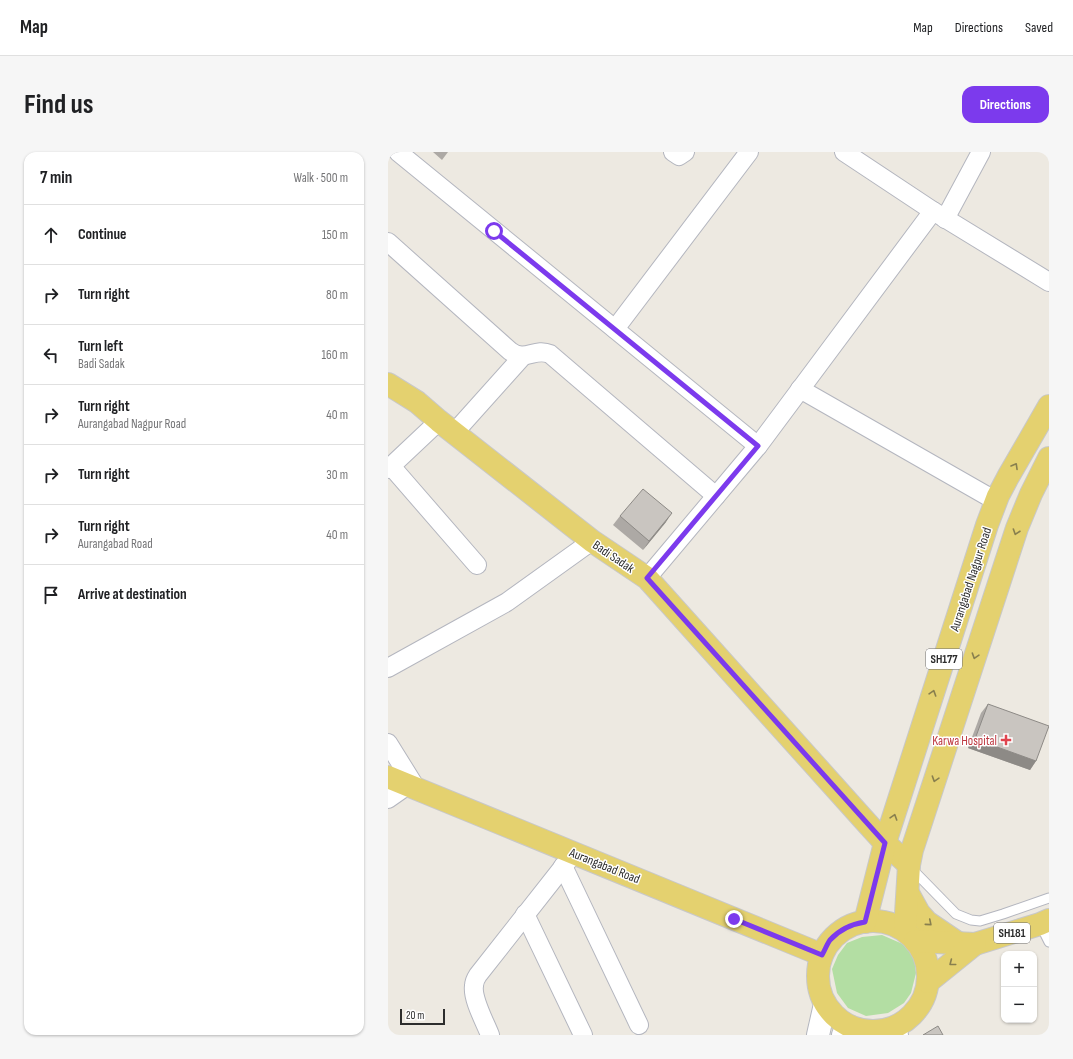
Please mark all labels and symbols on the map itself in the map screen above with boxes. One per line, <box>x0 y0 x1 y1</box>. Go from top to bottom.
route start <box>485 222 503 240</box>
one-way arrow <box>1010 463 1017 470</box>
street label: Aurangabad Nagpur Road <box>946 525 995 634</box>
one-way arrow <box>1012 528 1020 535</box>
street label: Badi Sadak <box>590 537 637 577</box>
road number: SH177 <box>926 649 962 669</box>
one-way arrow <box>972 652 980 659</box>
one-way arrow <box>928 690 937 697</box>
place label: Karwa Hospital <box>932 733 997 749</box>
marker: Karwa Hospital <box>1000 734 1012 746</box>
one-way arrow <box>932 776 940 783</box>
one-way arrow <box>889 814 897 821</box>
street label: Aurangabad Road <box>566 844 642 887</box>
route end <box>725 910 743 928</box>
one-way arrow <box>924 918 931 925</box>
road number: SH181 <box>994 923 1030 943</box>
one-way arrow <box>949 958 956 965</box>
scale bar <box>400 1007 445 1026</box>

